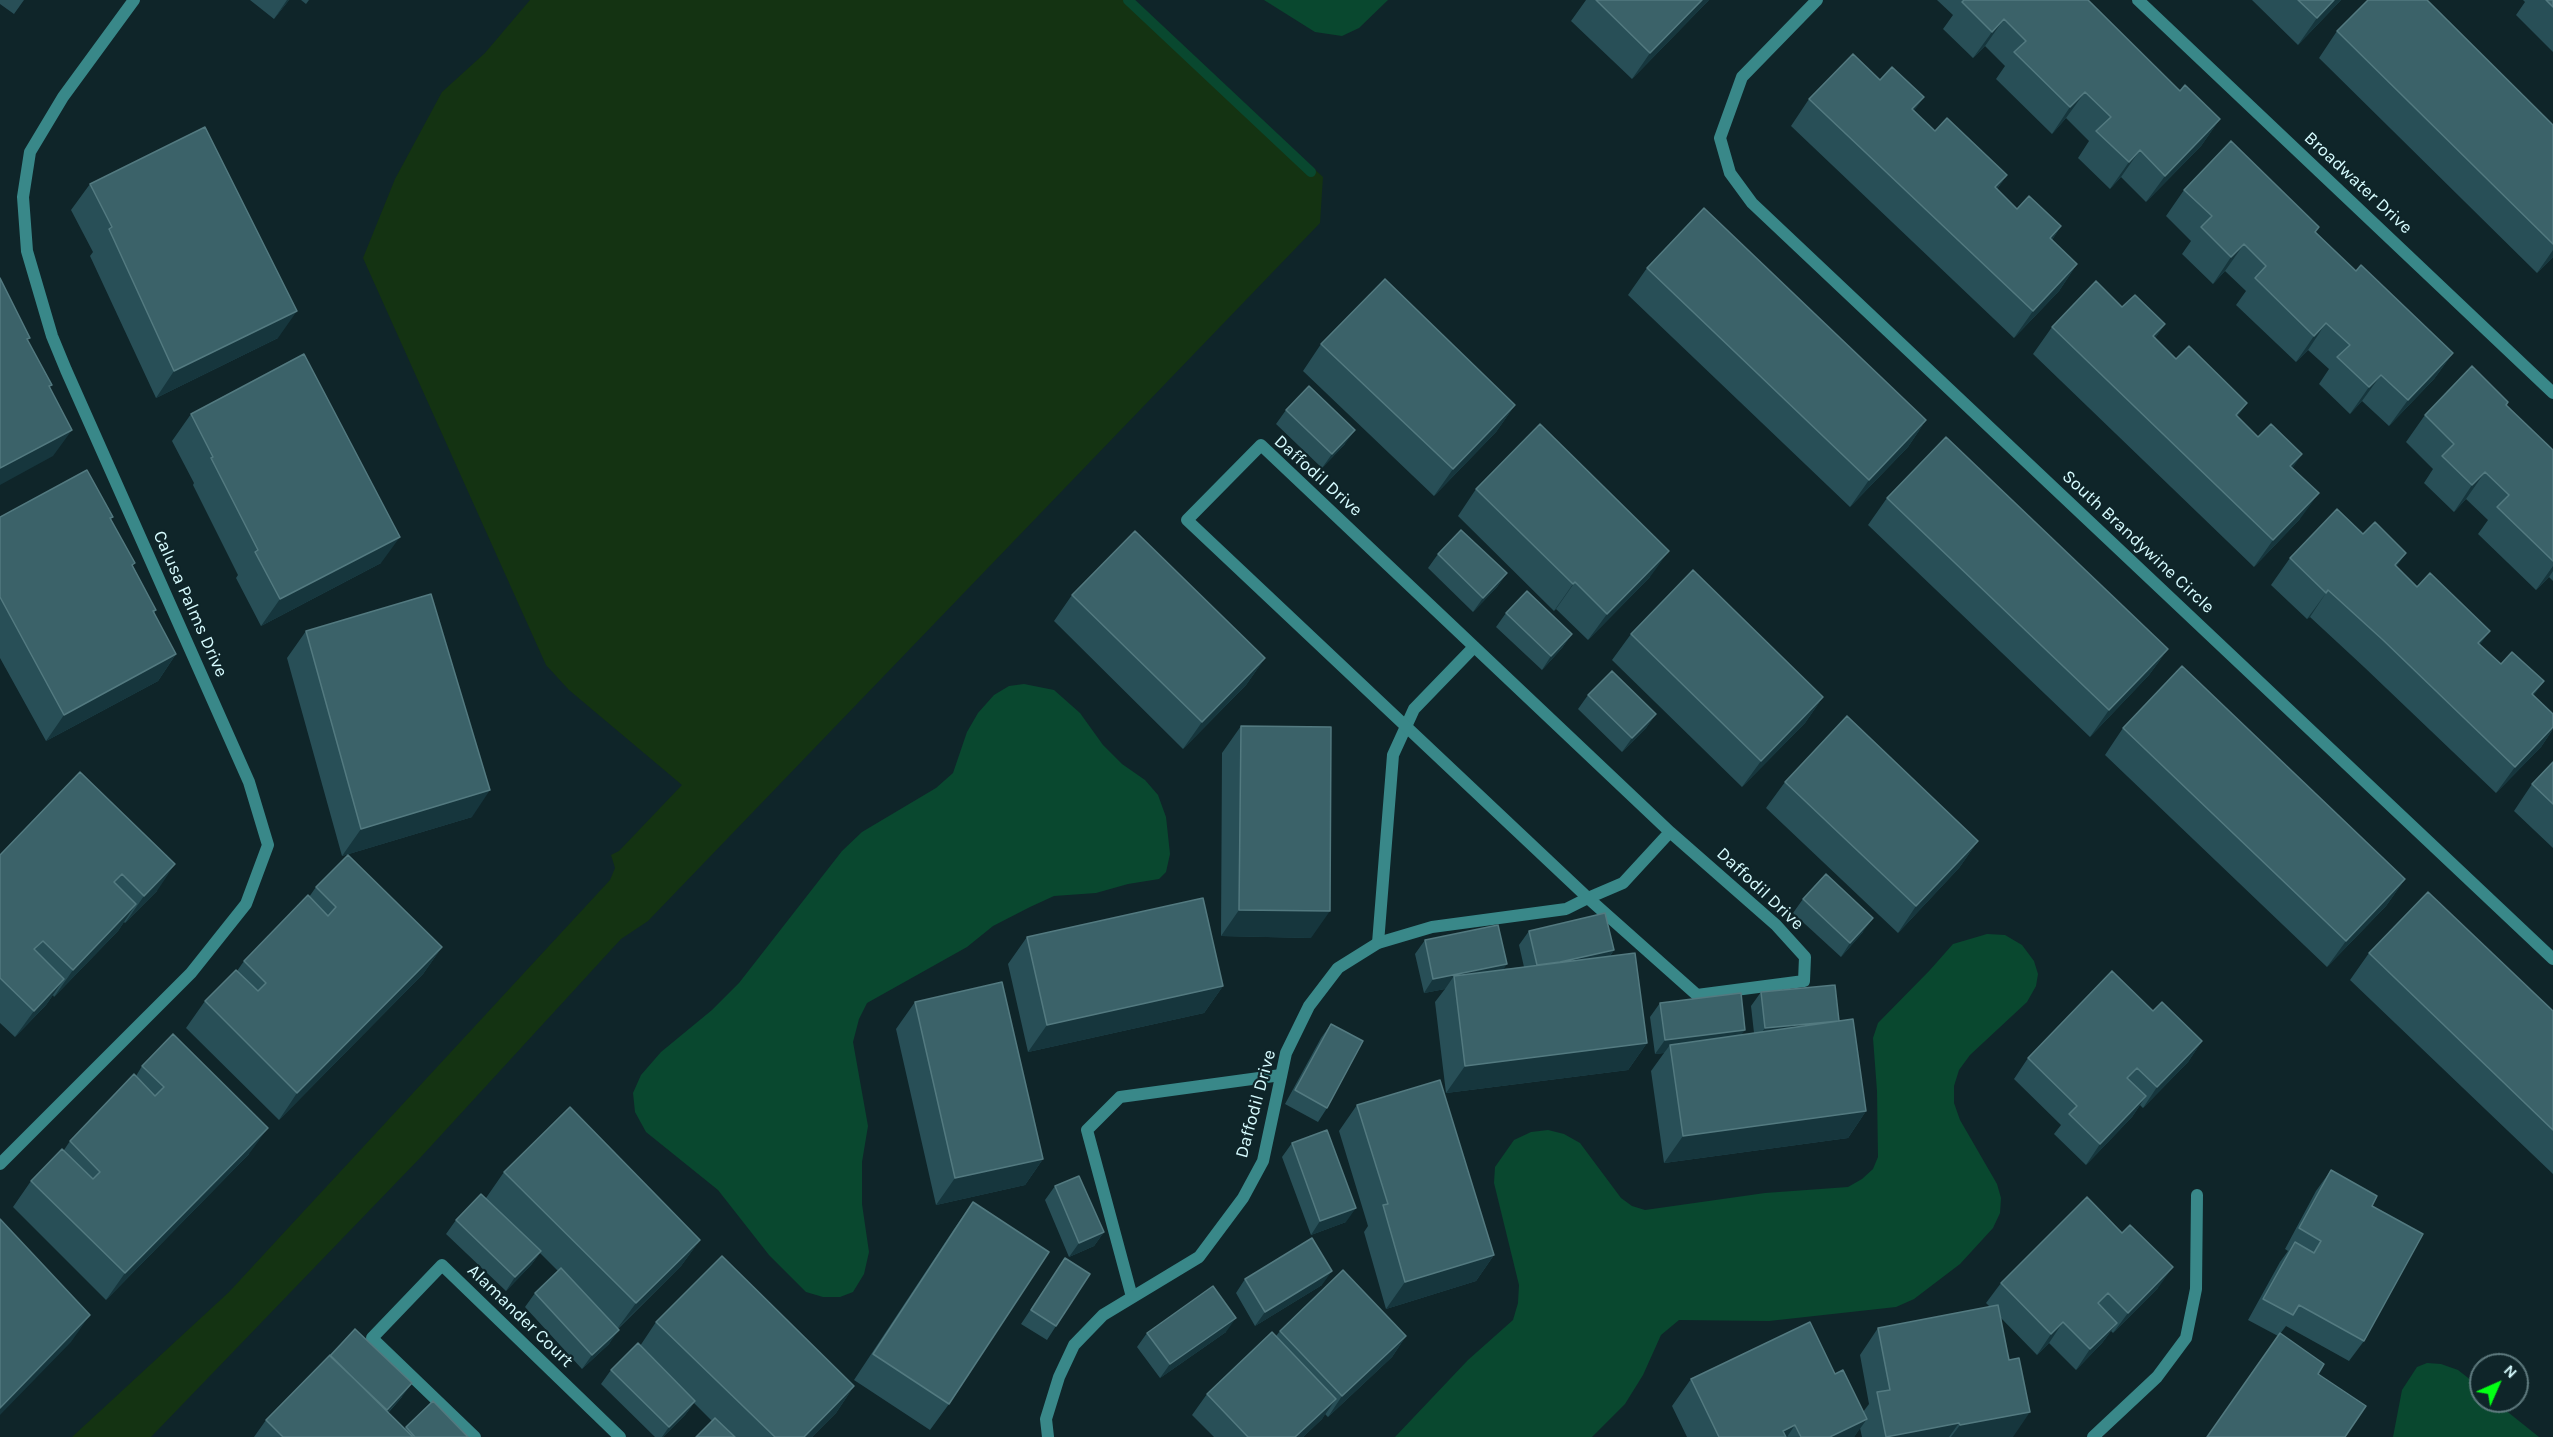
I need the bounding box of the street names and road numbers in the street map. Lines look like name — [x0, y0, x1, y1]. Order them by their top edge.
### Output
street label: Broadwater Drive — [2299, 127, 2417, 239]
street label: Daffodil Drive — [1269, 431, 1367, 521]
street label: South Brandywine Circle — [2057, 466, 2219, 618]
street label: Calusa Palms Drive — [148, 527, 232, 681]
street label: Daffodil Drive — [1712, 843, 1808, 935]
street label: Daffodil Drive — [1231, 1047, 1281, 1161]
street label: Alamander Court — [463, 1260, 577, 1372]

